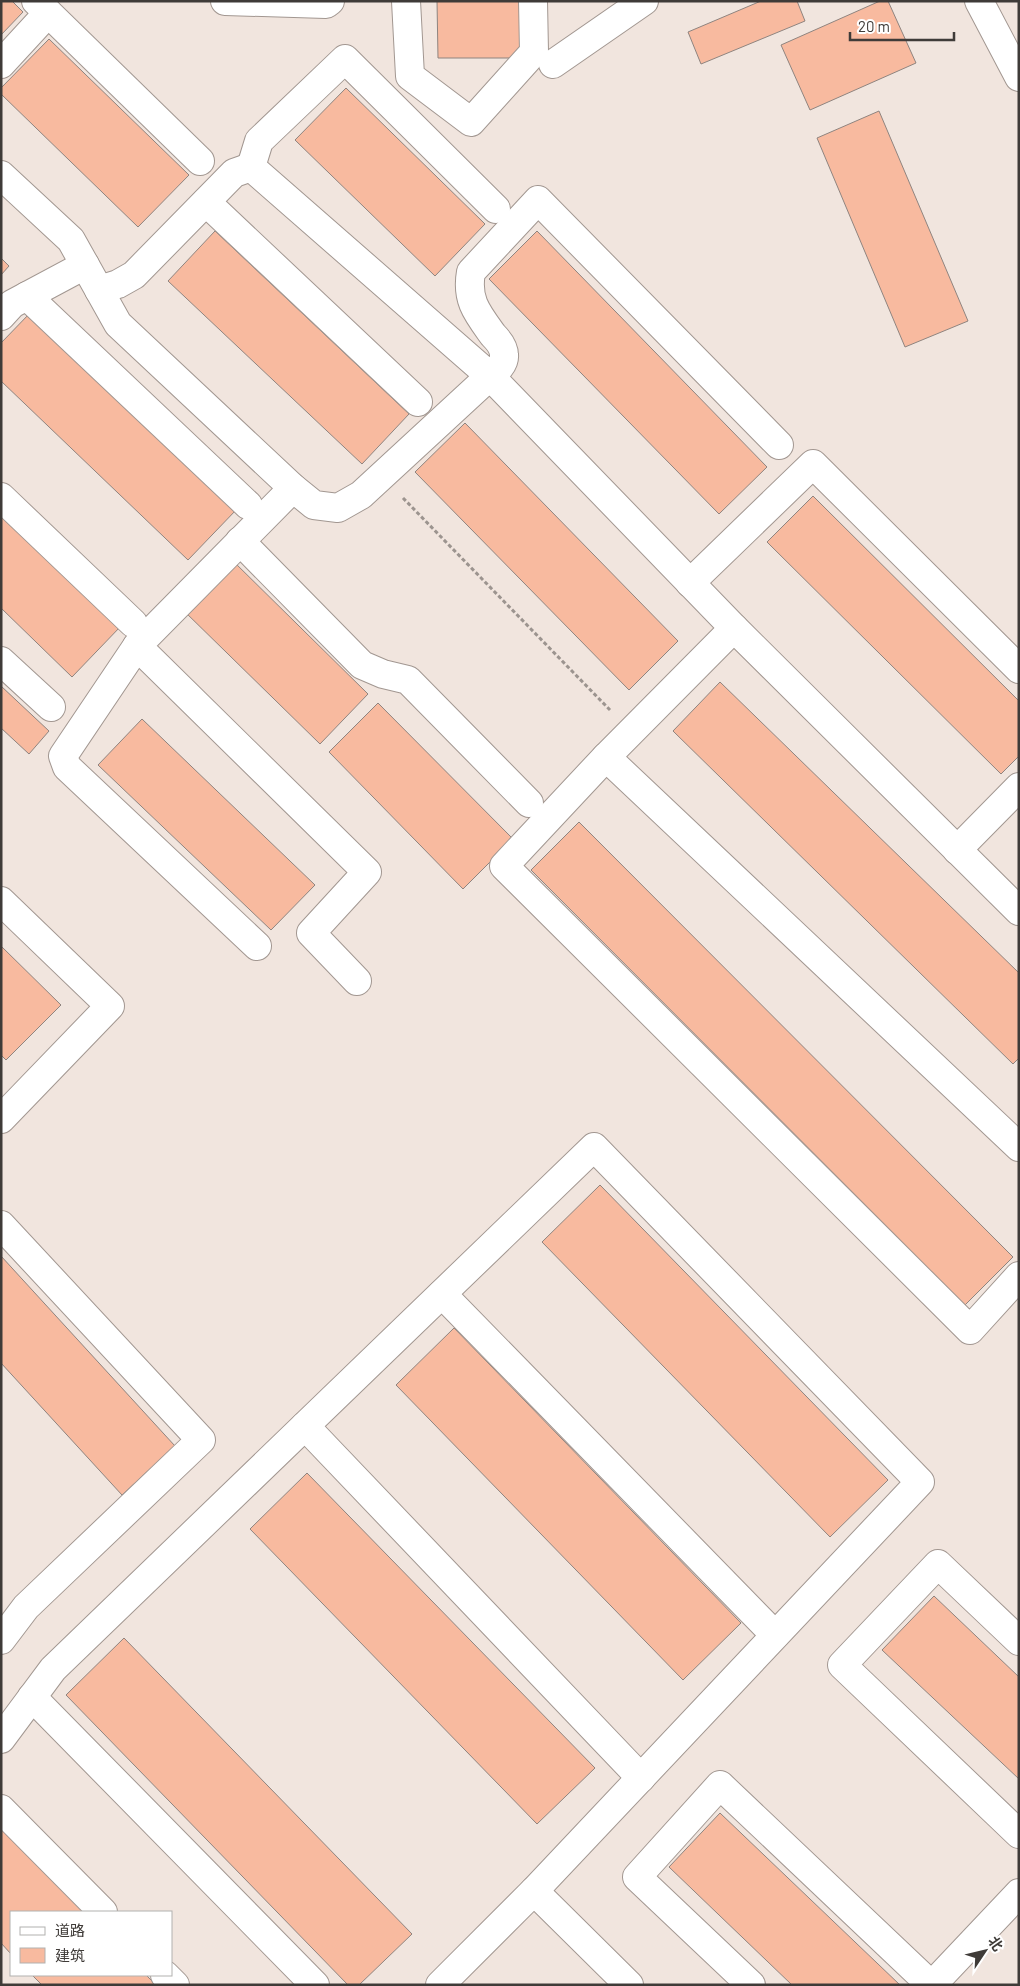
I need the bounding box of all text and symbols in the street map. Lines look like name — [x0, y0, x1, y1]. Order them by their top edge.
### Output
scale bar — [850, 10, 954, 42]
text: 20 m — [858, 17, 890, 35]
legend — [10, 1911, 172, 1976]
text: 道路 — [55, 1921, 85, 1939]
north arrow — [960, 1926, 1010, 1976]
text: 北 — [985, 1933, 1007, 1954]
text: 建筑 — [55, 1946, 85, 1964]

